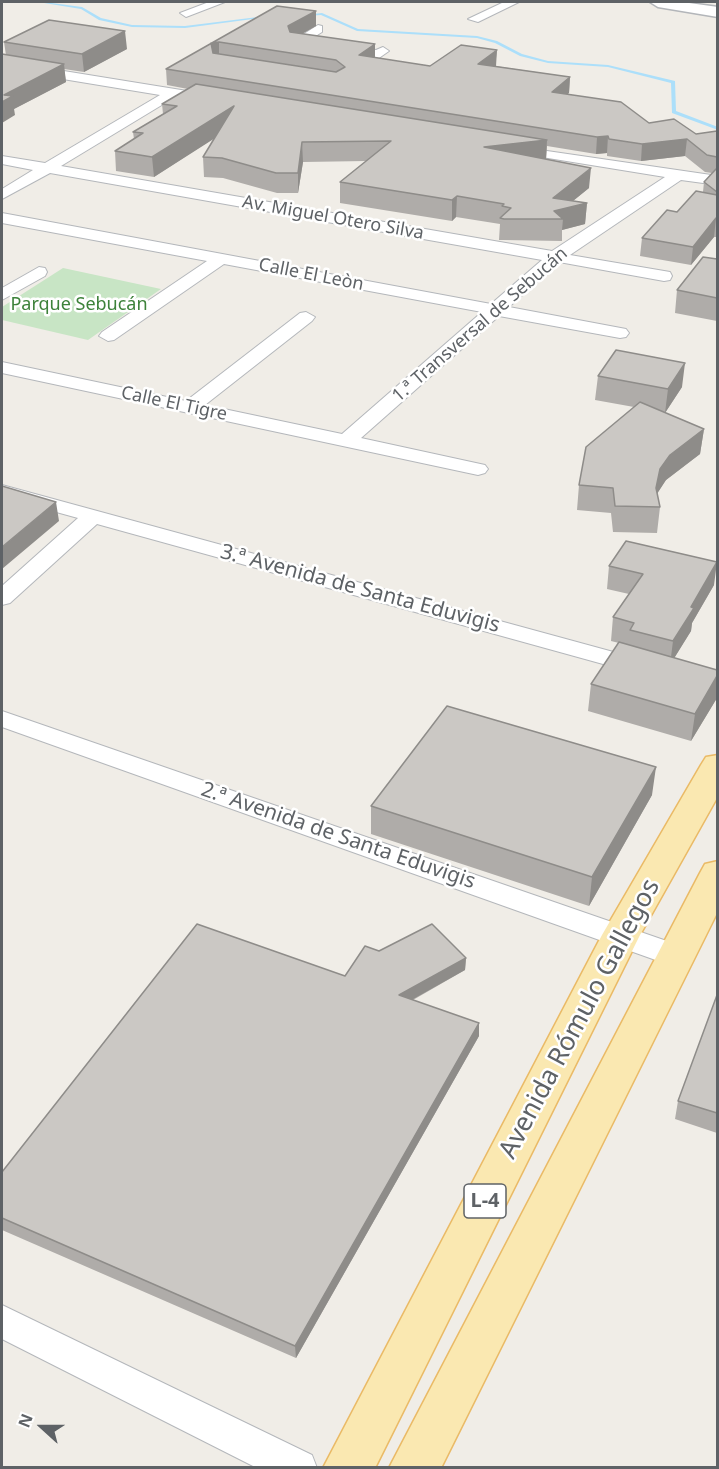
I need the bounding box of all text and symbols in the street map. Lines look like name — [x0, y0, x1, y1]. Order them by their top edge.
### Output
street label: Av. Miguel Otero Silva — [241, 191, 425, 245]
street label: 1.ª Transversal de Sebucán — [388, 243, 572, 407]
street label: Calle El Leòn — [257, 254, 365, 296]
park label: Parque Sebucán — [10, 294, 148, 316]
street label: Calle El Tigre — [119, 382, 229, 426]
street label: 3.ª Avenida de Santa Eduvigis — [217, 540, 503, 638]
street label: 2.ª Avenida de Santa Eduvigis — [198, 777, 478, 895]
street label: Avenida Rómulo Gallegos — [493, 874, 667, 1164]
road number: L-4 — [464, 1184, 506, 1218]
north arrow — [12, 1397, 72, 1457]
text: N — [13, 1411, 38, 1431]

